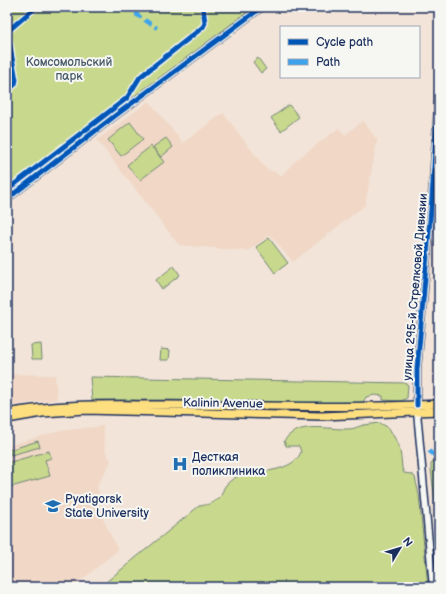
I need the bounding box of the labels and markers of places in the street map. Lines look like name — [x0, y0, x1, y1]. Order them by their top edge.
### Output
place label: Десткая поликлиника — [192, 450, 265, 479]
hospital icon: Десткая поликлиника — [171, 455, 189, 473]
place label: Pyatigorsk State University — [65, 492, 150, 521]
school or university icon: Pyatigorsk State University — [44, 497, 62, 515]

